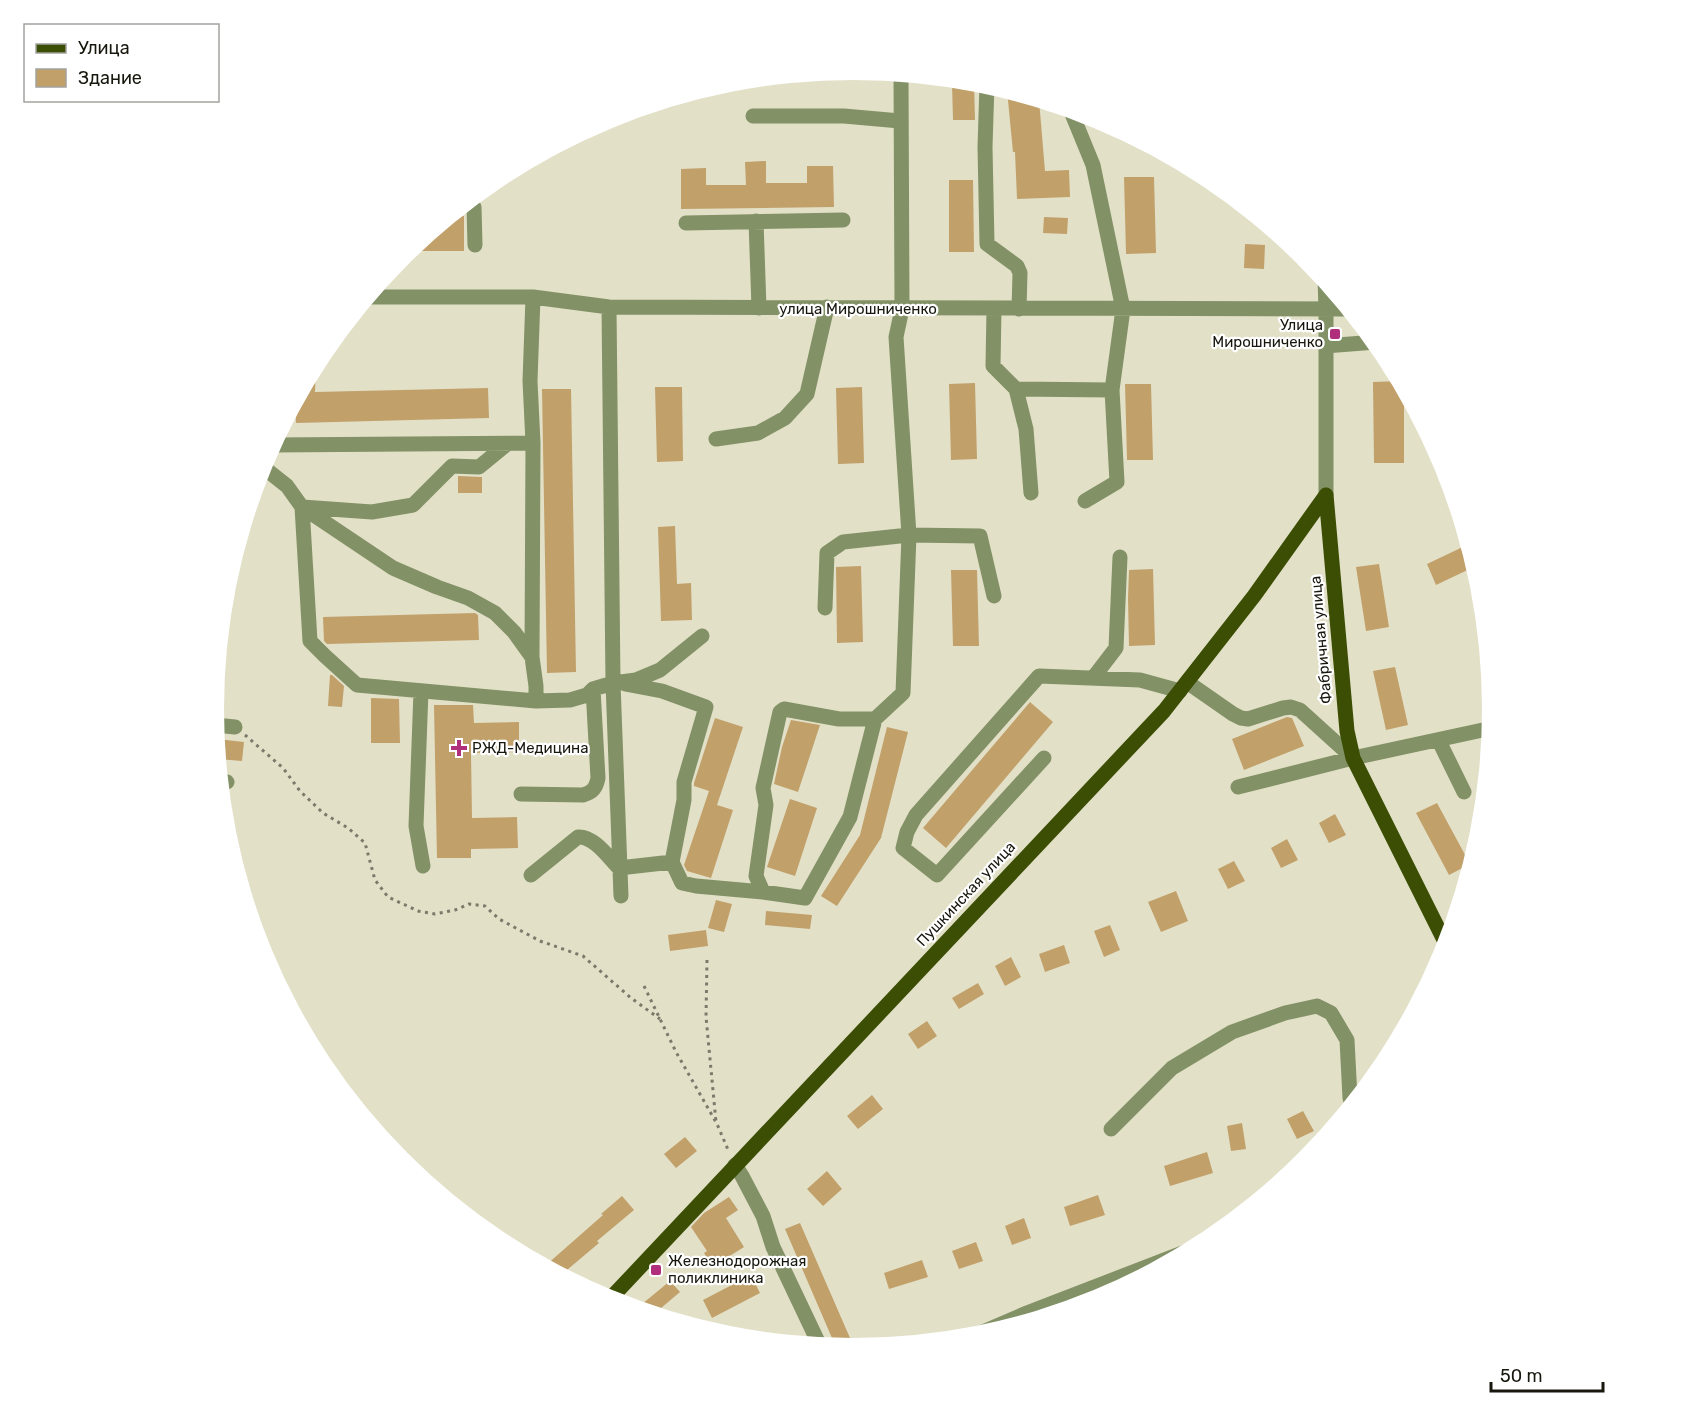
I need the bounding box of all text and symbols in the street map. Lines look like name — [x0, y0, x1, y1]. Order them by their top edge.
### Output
legend — [24, 24, 219, 102]
text: Улица — [78, 37, 130, 59]
text: Здание — [78, 67, 142, 89]
street label: улица Мирошниченко — [779, 300, 937, 318]
place label: Улица Мирошниченко — [1212, 316, 1323, 351]
marker: Улица Мирошниченко — [1328, 327, 1342, 341]
street label: Фабричная улица — [1306, 575, 1336, 705]
marker: РЖД-Медицина — [450, 739, 468, 757]
place label: РЖД-Медицина — [472, 739, 589, 757]
street label: Пушкинская улица — [913, 838, 1019, 950]
place label: Железнодорожная поликлиника — [668, 1252, 806, 1287]
marker: Железнодорожная поликлиника — [649, 1263, 663, 1277]
scale bar — [1491, 1355, 1604, 1393]
text: 50 m — [1500, 1365, 1543, 1387]

